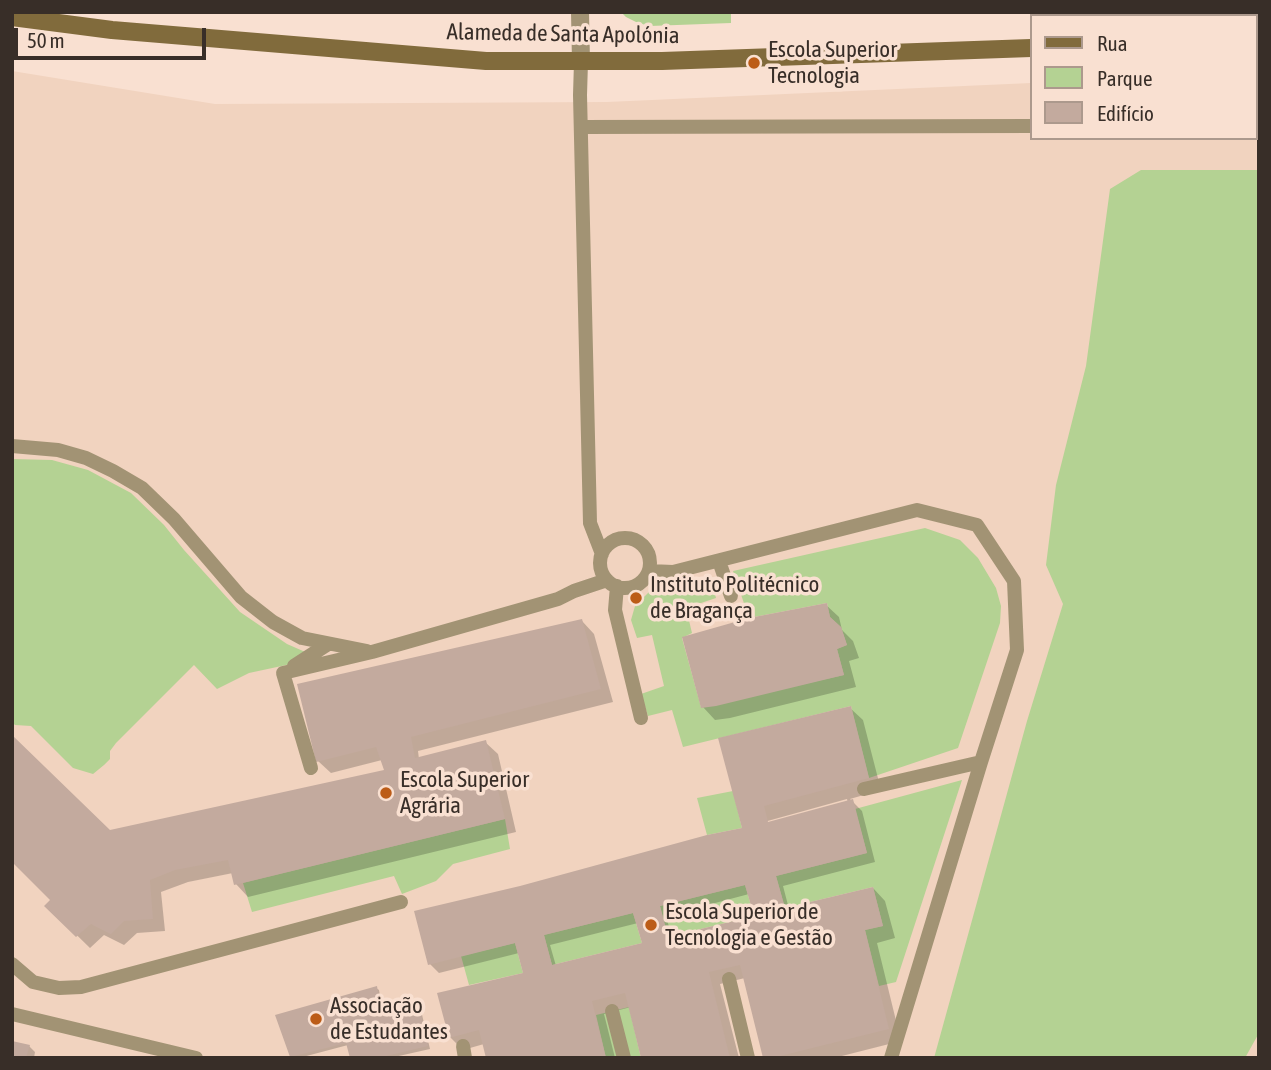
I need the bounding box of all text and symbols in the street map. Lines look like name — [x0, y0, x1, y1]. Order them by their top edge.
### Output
scale bar — [18, 14, 210, 58]
legend — [1030, 14, 1257, 140]
street label: Alameda de Santa Apolónia — [446, 18, 680, 50]
text: 50 m — [27, 28, 65, 52]
text: Rua — [1097, 31, 1127, 55]
place label: Escola Superior Tecnologia — [768, 36, 897, 90]
marker: Escola Superior Tecnologia — [746, 55, 762, 71]
text: Parque — [1097, 66, 1152, 90]
text: Edifício — [1097, 101, 1154, 125]
place label: Instituto Politécnico de Bragança — [650, 571, 819, 625]
marker: Instituto Politécnico de Bragança — [628, 590, 644, 606]
place label: Escola Superior Agrária — [400, 766, 529, 820]
marker: Escola Superior Agrária — [378, 785, 394, 801]
place label: Escola Superior de Tecnologia e Gestão — [665, 898, 833, 952]
marker: Escola Superior de Tecnologia e Gestão — [643, 917, 659, 933]
place label: Associação de Estudantes — [330, 992, 448, 1046]
marker: Associação de Estudantes — [308, 1011, 324, 1027]

